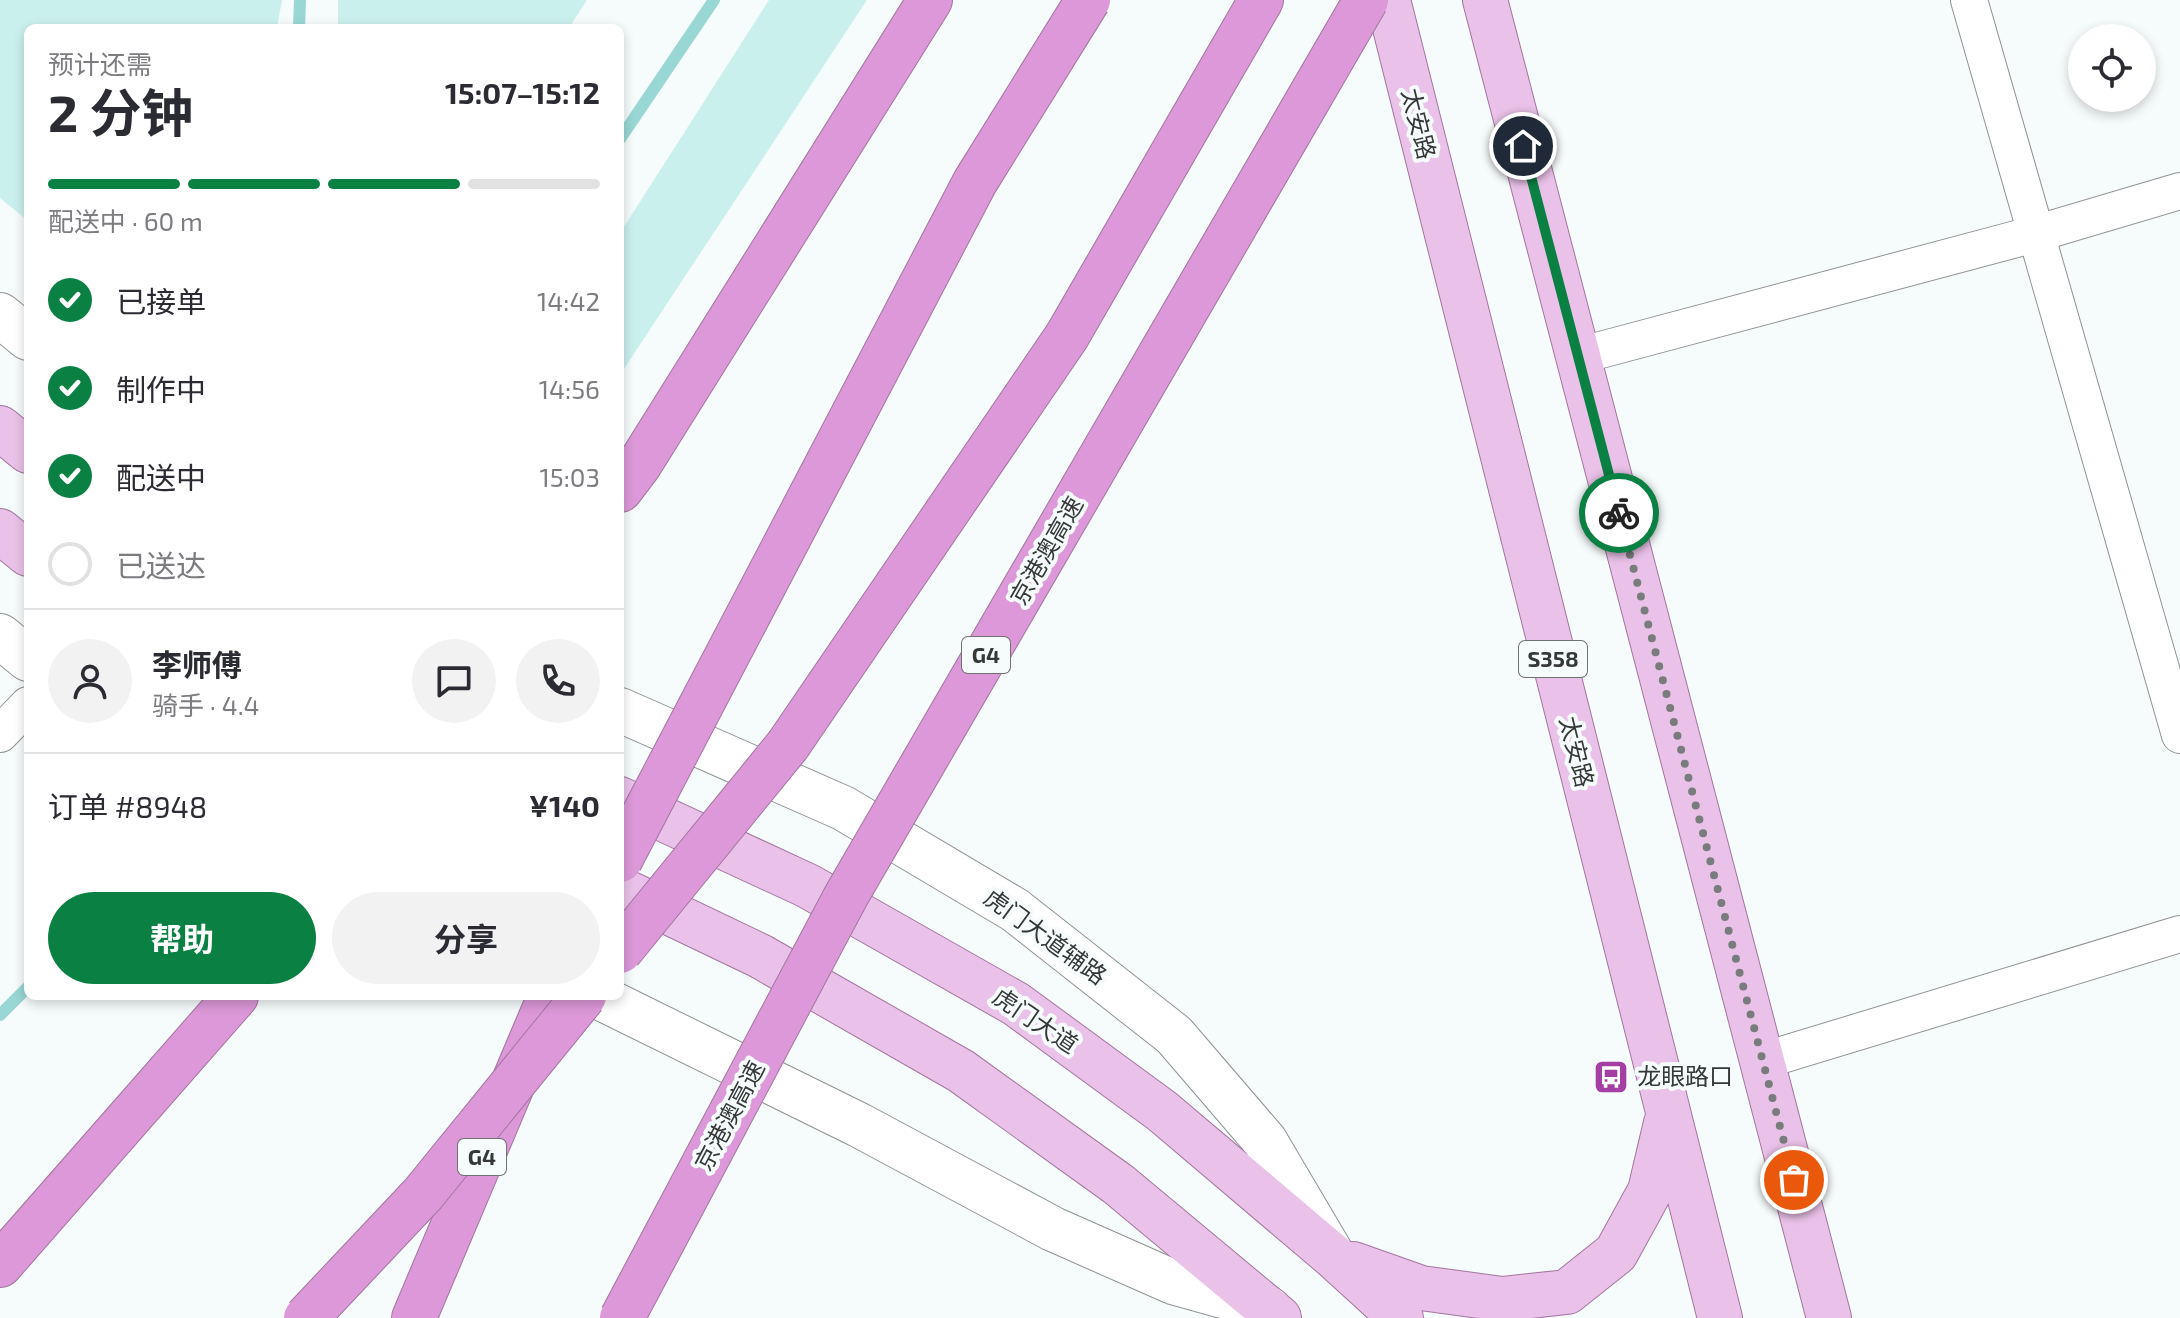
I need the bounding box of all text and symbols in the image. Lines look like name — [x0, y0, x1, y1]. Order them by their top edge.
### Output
map controls — [2068, 24, 2156, 112]
button: locate — [2068, 24, 2156, 112]
text: 预计还需 — [48, 48, 152, 79]
text: 15:07–15:12 — [445, 74, 600, 110]
text: 2 分钟 — [48, 80, 193, 142]
street label: 太安路 — [1397, 85, 1442, 162]
pin — [1489, 112, 1557, 180]
icon: home — [1501, 124, 1545, 168]
text: 配送中 · 60 m — [48, 205, 203, 236]
icon: check — [48, 278, 92, 322]
text: 已接单 — [116, 283, 206, 319]
text: 14:42 — [537, 285, 600, 316]
icon: check — [48, 366, 92, 410]
text: 制作中 — [116, 371, 206, 407]
text: 14:56 — [539, 373, 600, 404]
icon: check — [48, 454, 92, 498]
text: 配送中 — [116, 459, 206, 495]
text: 15:03 — [539, 461, 600, 492]
courier — [1579, 473, 1659, 553]
street label: 京港澳高速 — [1003, 491, 1088, 609]
icon: bike — [1597, 491, 1641, 535]
text: 已送达 — [116, 547, 206, 583]
road number: G4 — [962, 637, 1010, 673]
button: person — [48, 639, 132, 723]
button: chat — [412, 639, 496, 723]
button: phone — [516, 639, 600, 723]
road number: S358 — [1519, 641, 1587, 677]
text: 李师傅 — [152, 646, 242, 682]
text: 骑手 · 4.4 — [152, 689, 259, 720]
street label: 太安路 — [1555, 713, 1600, 790]
text: ¥140 — [529, 787, 600, 823]
text: 订单 #8948 — [48, 788, 207, 824]
street label: 虎门大道辅路 — [979, 882, 1113, 990]
button: 帮助 — [48, 892, 316, 984]
button: 分享 — [332, 892, 600, 984]
street label: 虎门大道 — [988, 981, 1084, 1059]
street label: 京港澳高速 — [688, 1056, 770, 1175]
bus stop icon: 龙眼路口 — [1592, 1058, 1630, 1096]
place label: 龙眼路口 — [1637, 1061, 1733, 1090]
road number: G4 — [458, 1139, 506, 1175]
pin — [1760, 1146, 1828, 1214]
icon: bag — [1772, 1158, 1816, 1202]

